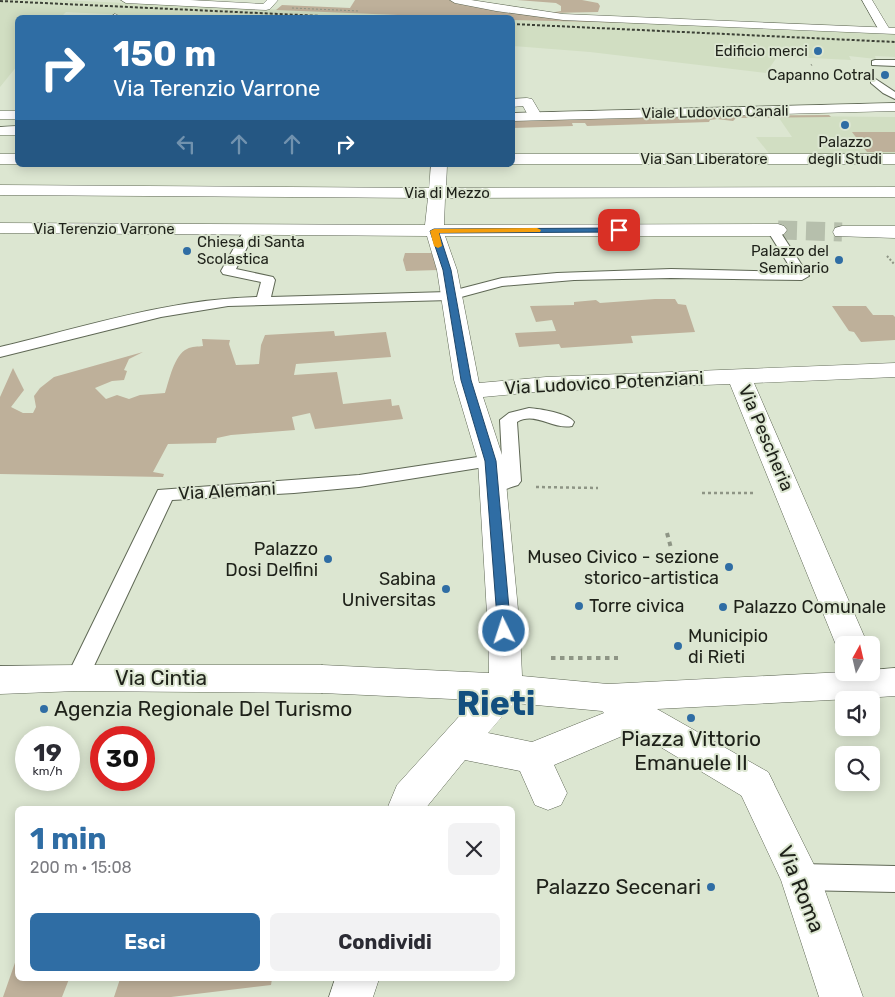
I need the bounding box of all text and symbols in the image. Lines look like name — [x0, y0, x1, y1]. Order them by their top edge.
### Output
text: 150 m — [113, 33, 216, 75]
icon: right — [30, 35, 95, 100]
place label: Edificio merci — [715, 42, 808, 60]
marker: Edificio merci — [812, 45, 824, 57]
place label: Capanno Cotral — [767, 66, 875, 84]
marker: Capanno Cotral — [879, 69, 891, 81]
text: Via Terenzio Varrone — [113, 75, 320, 102]
street label: Viale Ludovico Canali — [641, 102, 789, 122]
marker: Palazzo degli Studi — [839, 119, 851, 131]
icon: left — [172, 130, 200, 158]
icon: ahead — [225, 130, 253, 158]
icon: ahead — [278, 130, 306, 158]
icon: right — [331, 130, 359, 158]
place label: Palazzo degli Studi — [808, 133, 882, 168]
street label: Via San Liberatore — [640, 150, 768, 168]
street label: Via di Mezzo — [404, 184, 490, 202]
pin — [598, 209, 640, 251]
icon: arrive — [605, 216, 633, 244]
street label: Via Terenzio Varrone — [33, 220, 175, 238]
place label: Chiesa di Santa Scolastica — [197, 233, 305, 268]
place label: Palazzo del Seminario — [751, 242, 829, 277]
marker: Chiesa di Santa Scolastica — [181, 245, 193, 257]
marker: Palazzo del Seminario — [833, 254, 845, 266]
street label: Via Ludovico Potenziani — [504, 367, 704, 399]
street label: Via Pescheria — [734, 382, 798, 494]
street label: Via Alemani — [178, 477, 276, 505]
place label: Palazzo Dosi Delfini — [225, 538, 318, 581]
place label: Museo Civico - sezione storico-artistica — [527, 546, 719, 589]
marker: Palazzo Dosi Delfini — [322, 553, 334, 565]
marker: Museo Civico - sezione storico-artistica — [723, 561, 735, 573]
place label: Sabina Universitas — [342, 568, 436, 611]
marker: Sabina Universitas — [440, 583, 452, 595]
place label: Torre civica — [589, 595, 685, 617]
place label: Palazzo Comunale — [733, 596, 886, 618]
marker: Torre civica — [573, 600, 585, 612]
marker: Palazzo Comunale — [717, 601, 729, 613]
position arrow — [477, 604, 529, 656]
place label: Municipio di Rieti — [688, 625, 768, 668]
north arrow — [835, 636, 880, 681]
map controls — [835, 636, 880, 791]
marker: Municipio di Rieti — [672, 640, 684, 652]
street label: Via Cintia — [115, 665, 207, 690]
district label: Rieti — [457, 683, 535, 724]
button: sound — [835, 691, 880, 736]
place label: Agenzia Regionale Del Turismo — [54, 696, 352, 721]
marker: Agenzia Regionale Del Turismo — [38, 703, 50, 715]
marker: Piazza Vittorio Emanuele II — [685, 712, 697, 724]
speed limit sign: 30 — [90, 726, 155, 791]
place label: Piazza Vittorio Emanuele II — [621, 726, 761, 775]
text: 19 — [33, 738, 62, 767]
button: search — [835, 746, 880, 791]
text: km/h — [33, 764, 62, 778]
text: 1 min — [30, 821, 107, 857]
button: close — [448, 823, 500, 875]
street label: Via Roma — [773, 842, 830, 936]
text: 200 m · 15:08 — [30, 858, 132, 877]
place label: Palazzo Secenari — [535, 874, 701, 899]
marker: Palazzo Secenari — [705, 881, 717, 893]
button: Esci — [30, 913, 260, 971]
button: Condividi — [270, 913, 500, 971]

